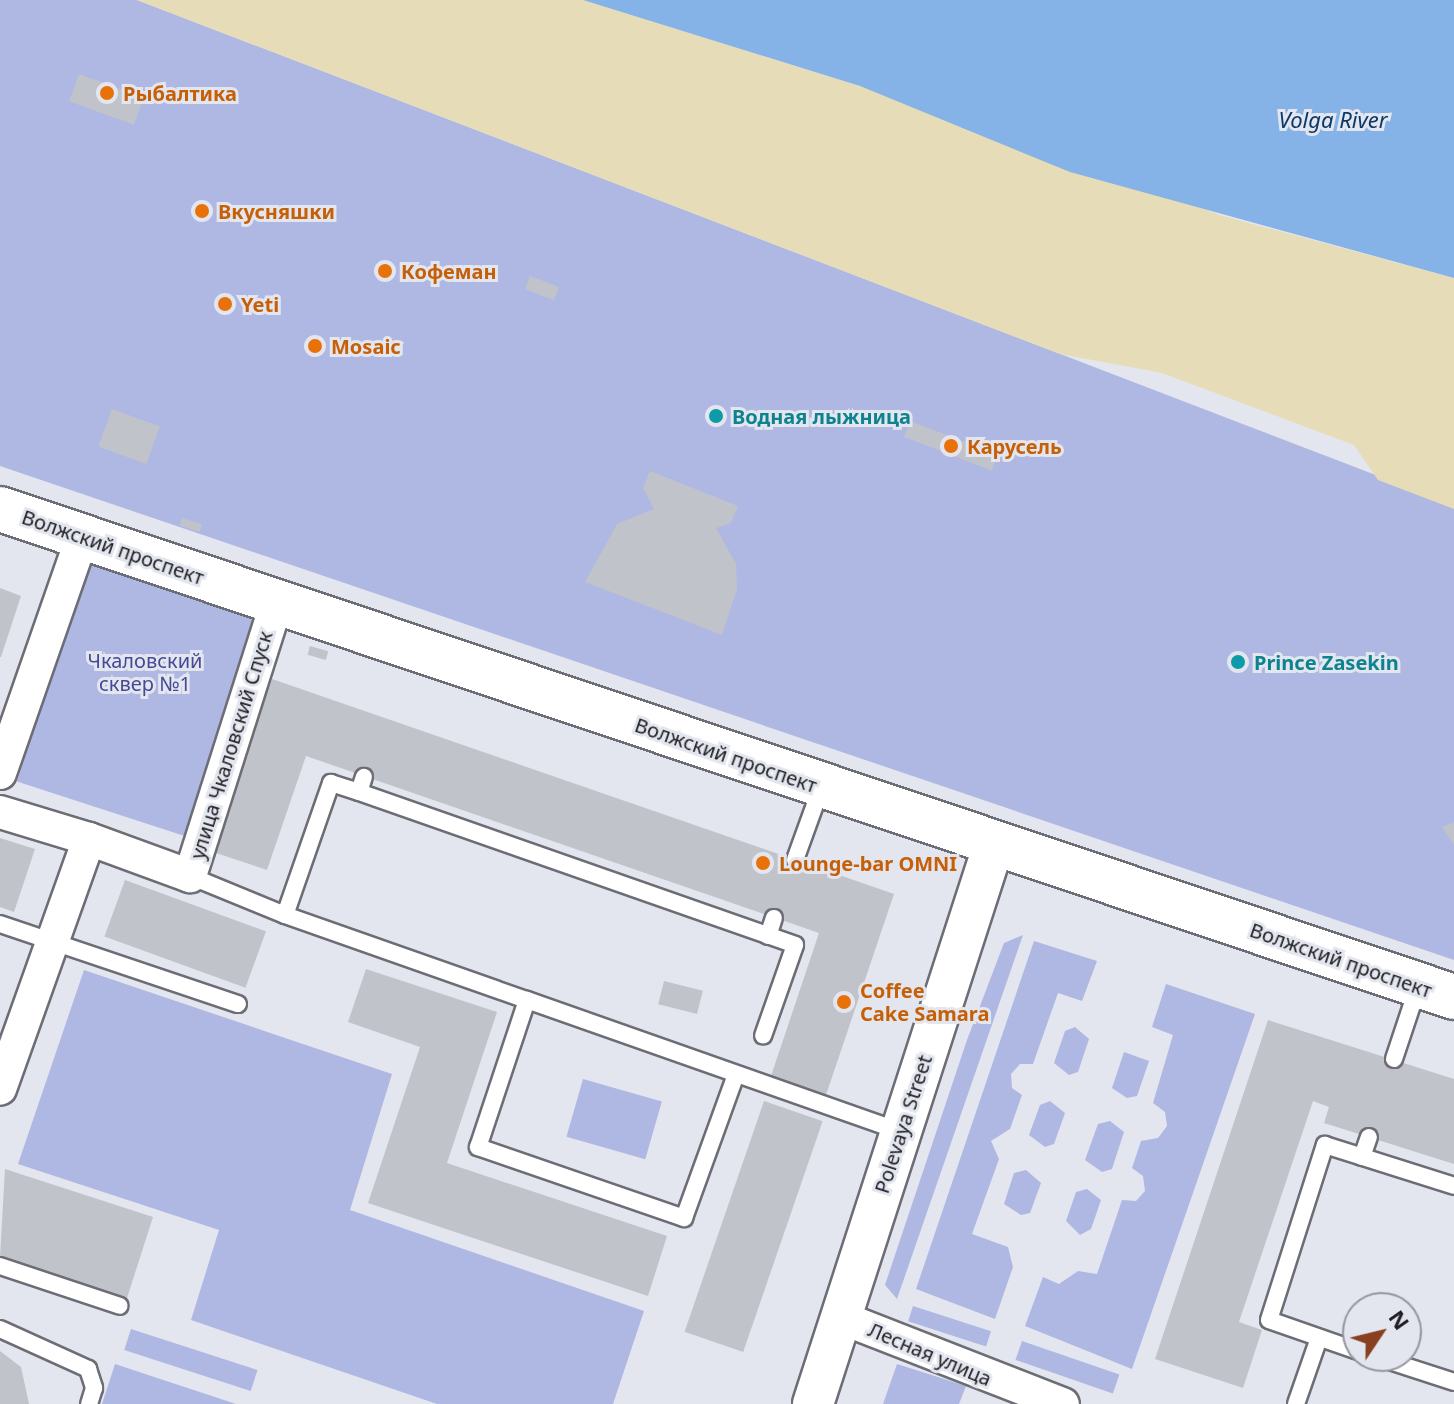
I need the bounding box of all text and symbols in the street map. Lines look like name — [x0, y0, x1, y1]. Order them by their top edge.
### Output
place label: Рыбалтика — [123, 81, 237, 105]
marker: Рыбалтика — [98, 84, 116, 102]
water label: Volga River — [1278, 107, 1388, 133]
place label: Вкусняшки — [218, 199, 335, 223]
marker: Вкусняшки — [193, 202, 211, 220]
place label: Кофеман — [401, 259, 497, 283]
marker: Кофеман — [376, 262, 394, 280]
place label: Yeti — [241, 292, 279, 316]
marker: Yeti — [216, 295, 234, 313]
place label: Mosaic — [331, 334, 401, 358]
marker: Mosaic — [306, 337, 324, 355]
place label: Водная лыжница — [732, 404, 911, 428]
marker: Водная лыжница — [707, 407, 725, 425]
place label: Карусель — [967, 434, 1062, 458]
marker: Карусель — [942, 437, 960, 455]
street label: Волжский проспект — [19, 505, 207, 589]
street label: улица Чкаловский Спуск — [185, 628, 277, 862]
park label: Чкаловский сквер №1 — [87, 649, 203, 696]
place label: Prince Zasekin — [1254, 650, 1399, 674]
marker: Prince Zasekin — [1229, 653, 1247, 671]
street label: Волжский проспект — [632, 713, 820, 797]
place label: Lounge-bar OMNI — [779, 851, 957, 875]
marker: Lounge-bar OMNI — [754, 854, 772, 872]
street label: Волжский проспект — [1247, 918, 1435, 1002]
place label: Coffee Cake Samara — [860, 978, 989, 1025]
marker: Coffee Cake Samara — [835, 993, 853, 1011]
street label: Polevaya Street — [869, 1052, 937, 1196]
north arrow — [1342, 1292, 1422, 1372]
text: N — [1383, 1303, 1417, 1335]
street label: Лесная улица — [865, 1317, 995, 1391]

